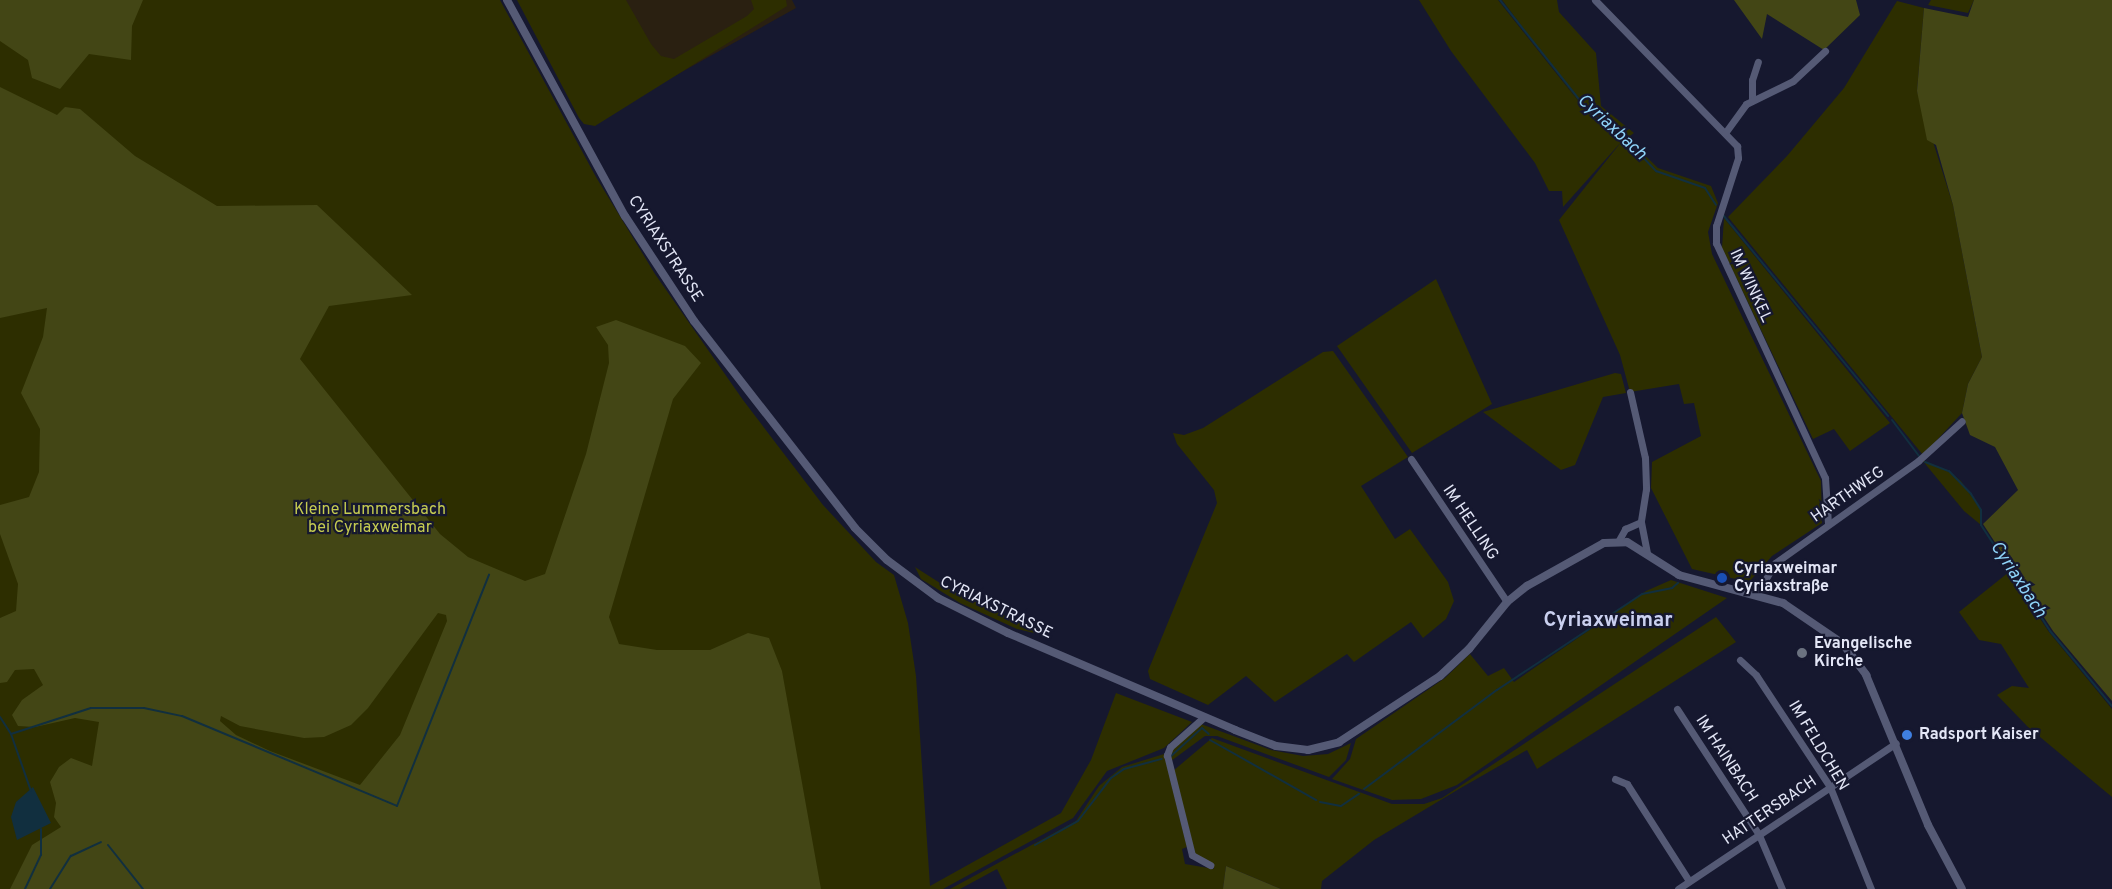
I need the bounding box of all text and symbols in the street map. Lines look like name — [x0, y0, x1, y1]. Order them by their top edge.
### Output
water label: Cyriaxbach — [1572, 90, 1650, 166]
street label: CYRIAXSTRASSE — [623, 192, 707, 306]
street label: IM WINKEL — [1725, 246, 1775, 326]
street label: HARTHWEG — [1807, 463, 1889, 527]
street label: IM HELLING — [1438, 482, 1502, 564]
park label: Kleine Lummersbach bei Cyriaxweimar — [294, 500, 446, 538]
water label: Cyriaxbach — [1984, 538, 2050, 622]
place label: Cyriaxweimar Cyriaxstraße — [1734, 559, 1837, 597]
marker: Cyriaxweimar Cyriaxstraße — [1715, 571, 1729, 585]
street label: CYRIAXSTRASSE — [936, 572, 1056, 644]
district label: Cyriaxweimar — [1543, 609, 1673, 633]
place label: Evangelische Kirche — [1814, 634, 1912, 672]
marker: Evangelische Kirche — [1795, 646, 1809, 660]
street label: IM FELDCHEN — [1784, 698, 1852, 794]
street label: IM HAINBACH — [1691, 712, 1761, 806]
place label: Radsport Kaiser — [1919, 725, 2039, 745]
marker: Radsport Kaiser — [1900, 728, 1914, 742]
street label: HATTERSBACH — [1719, 772, 1821, 850]

